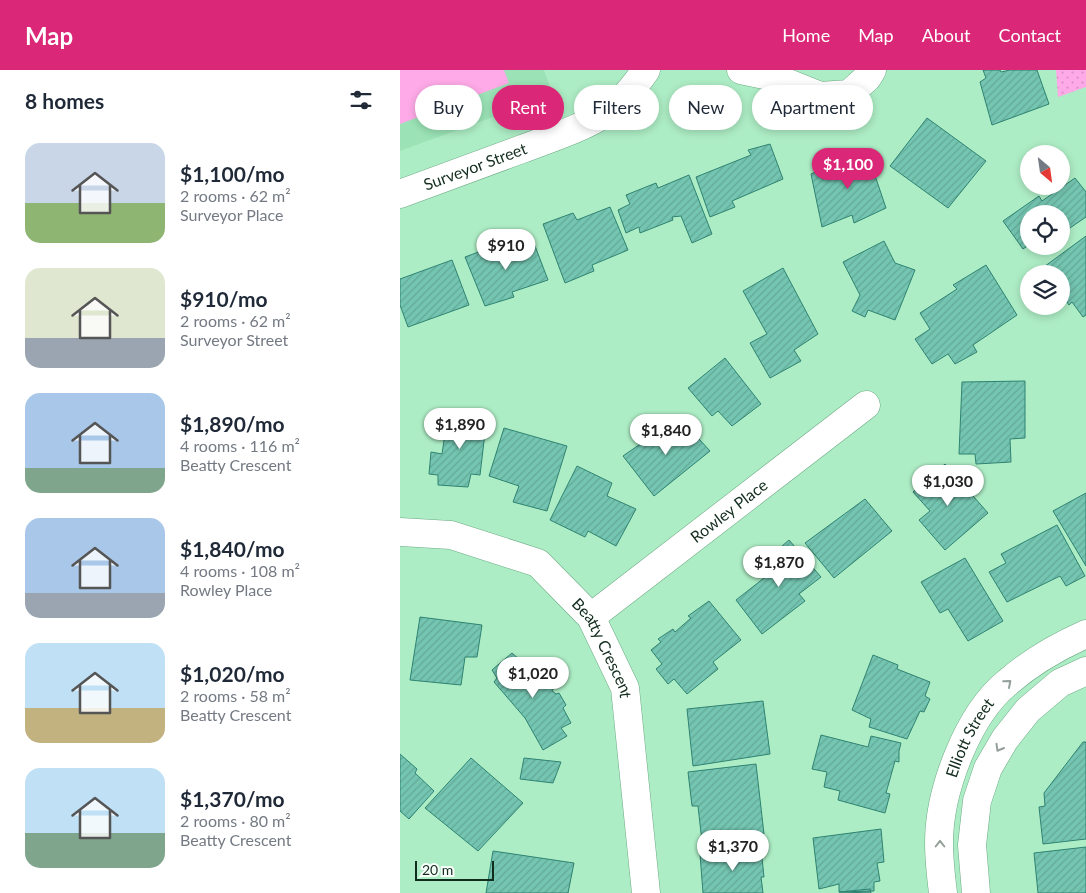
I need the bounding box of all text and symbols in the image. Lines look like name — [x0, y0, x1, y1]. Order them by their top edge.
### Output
text: Map — [25, 21, 73, 50]
text: Home — [782, 24, 830, 46]
text: Map — [858, 24, 894, 46]
text: About — [922, 24, 971, 46]
text: Contact — [999, 24, 1061, 46]
chip: Buy — [415, 85, 482, 130]
chip: Rent — [492, 85, 564, 130]
chip: Filters — [574, 85, 659, 130]
chip: New — [669, 85, 742, 130]
chip: Apartment — [752, 85, 873, 130]
icon: filters — [347, 86, 375, 114]
text: 8 homes — [25, 88, 104, 113]
street label: Surveyor Street — [421, 138, 529, 194]
north arrow — [1020, 145, 1070, 195]
map controls — [1020, 145, 1070, 315]
pin: $1,100 — [807, 148, 889, 190]
text: $1,100 — [823, 154, 873, 173]
text: $1,100/mo — [180, 161, 285, 186]
icon: home — [65, 163, 125, 223]
text: 2 rooms · 62 m² — [180, 186, 291, 205]
text: Surveyor Place — [180, 205, 283, 224]
button: locate — [1020, 205, 1070, 255]
pin: $910 — [476, 228, 536, 271]
text: $910 — [487, 235, 525, 254]
button: layers — [1020, 265, 1070, 315]
text: $910/mo — [180, 286, 268, 311]
icon: home — [65, 288, 125, 348]
text: 2 rooms · 62 m² — [180, 311, 291, 330]
text: Surveyor Street — [180, 330, 288, 349]
pin: $1,890 — [419, 408, 501, 450]
text: $1,890/mo — [180, 411, 285, 436]
icon: home — [65, 413, 125, 473]
text: $1,890 — [435, 414, 485, 433]
pin: $1,840 — [625, 414, 707, 456]
text: $1,840 — [641, 420, 691, 439]
text: 4 rooms · 116 m² — [180, 436, 300, 455]
text: Beatty Crescent — [180, 455, 291, 474]
pin: $1,030 — [907, 464, 989, 507]
text: $1,030 — [923, 471, 973, 490]
street label: Rowley Place — [686, 475, 771, 546]
text: $1,840/mo — [180, 536, 285, 561]
icon: home — [65, 538, 125, 598]
pin: $1,870 — [738, 546, 820, 588]
text: $1,870 — [754, 552, 804, 571]
text: 4 rooms · 108 m² — [180, 561, 300, 580]
text: Rowley Place — [180, 580, 272, 599]
street label: Beatty Crescent — [569, 594, 636, 699]
pin: $1,020 — [492, 656, 574, 699]
text: $1,020/mo — [180, 661, 285, 686]
icon: home — [65, 663, 125, 723]
text: $1,020 — [508, 663, 558, 682]
one-way arrow — [1002, 680, 1011, 689]
text: 2 rooms · 58 m² — [180, 686, 291, 705]
street label: Elliott Street — [941, 694, 997, 780]
text: Beatty Crescent — [180, 705, 291, 724]
one-way arrow — [996, 743, 1006, 752]
text: $1,370/mo — [180, 786, 285, 811]
icon: home — [65, 788, 125, 848]
text: 2 rooms · 80 m² — [180, 811, 291, 830]
text: Beatty Crescent — [180, 830, 291, 849]
pin: $1,370 — [692, 830, 774, 872]
text: $1,370 — [708, 836, 758, 855]
one-way arrow — [935, 840, 945, 848]
scale bar — [415, 858, 494, 881]
text: 20 m — [422, 861, 453, 878]

